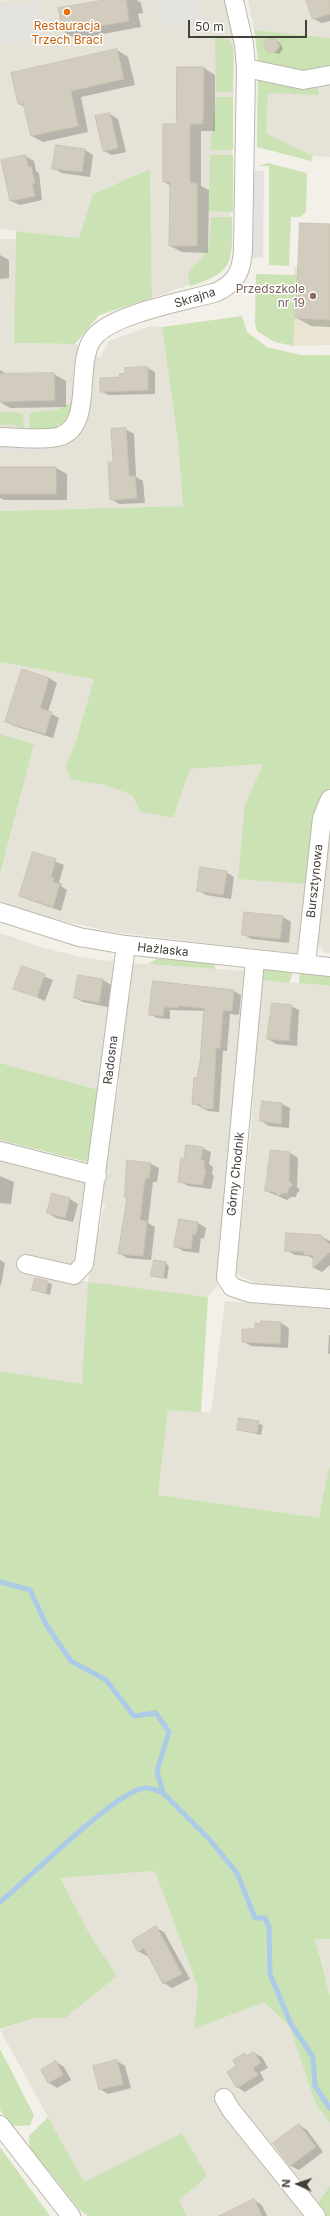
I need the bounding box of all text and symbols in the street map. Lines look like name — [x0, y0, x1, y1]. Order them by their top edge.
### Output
marker: Restauracja Trzech Braci — [62, 7, 72, 17]
scale bar — [190, 12, 309, 38]
place label: Restauracja Trzech Braci — [31, 19, 103, 47]
text: 50 m — [195, 19, 224, 34]
place label: Przedszkole nr 19 — [236, 282, 305, 310]
street label: Skrajna — [173, 285, 217, 311]
marker: Przedszkole nr 19 — [308, 291, 318, 301]
street label: Bursztynowa — [304, 843, 326, 919]
street label: Hażlaska — [137, 940, 189, 960]
street label: Radosna — [101, 1035, 121, 1085]
street label: Górny Chodnik — [224, 1131, 248, 1217]
north arrow — [278, 2164, 318, 2204]
text: N — [279, 2179, 293, 2188]

